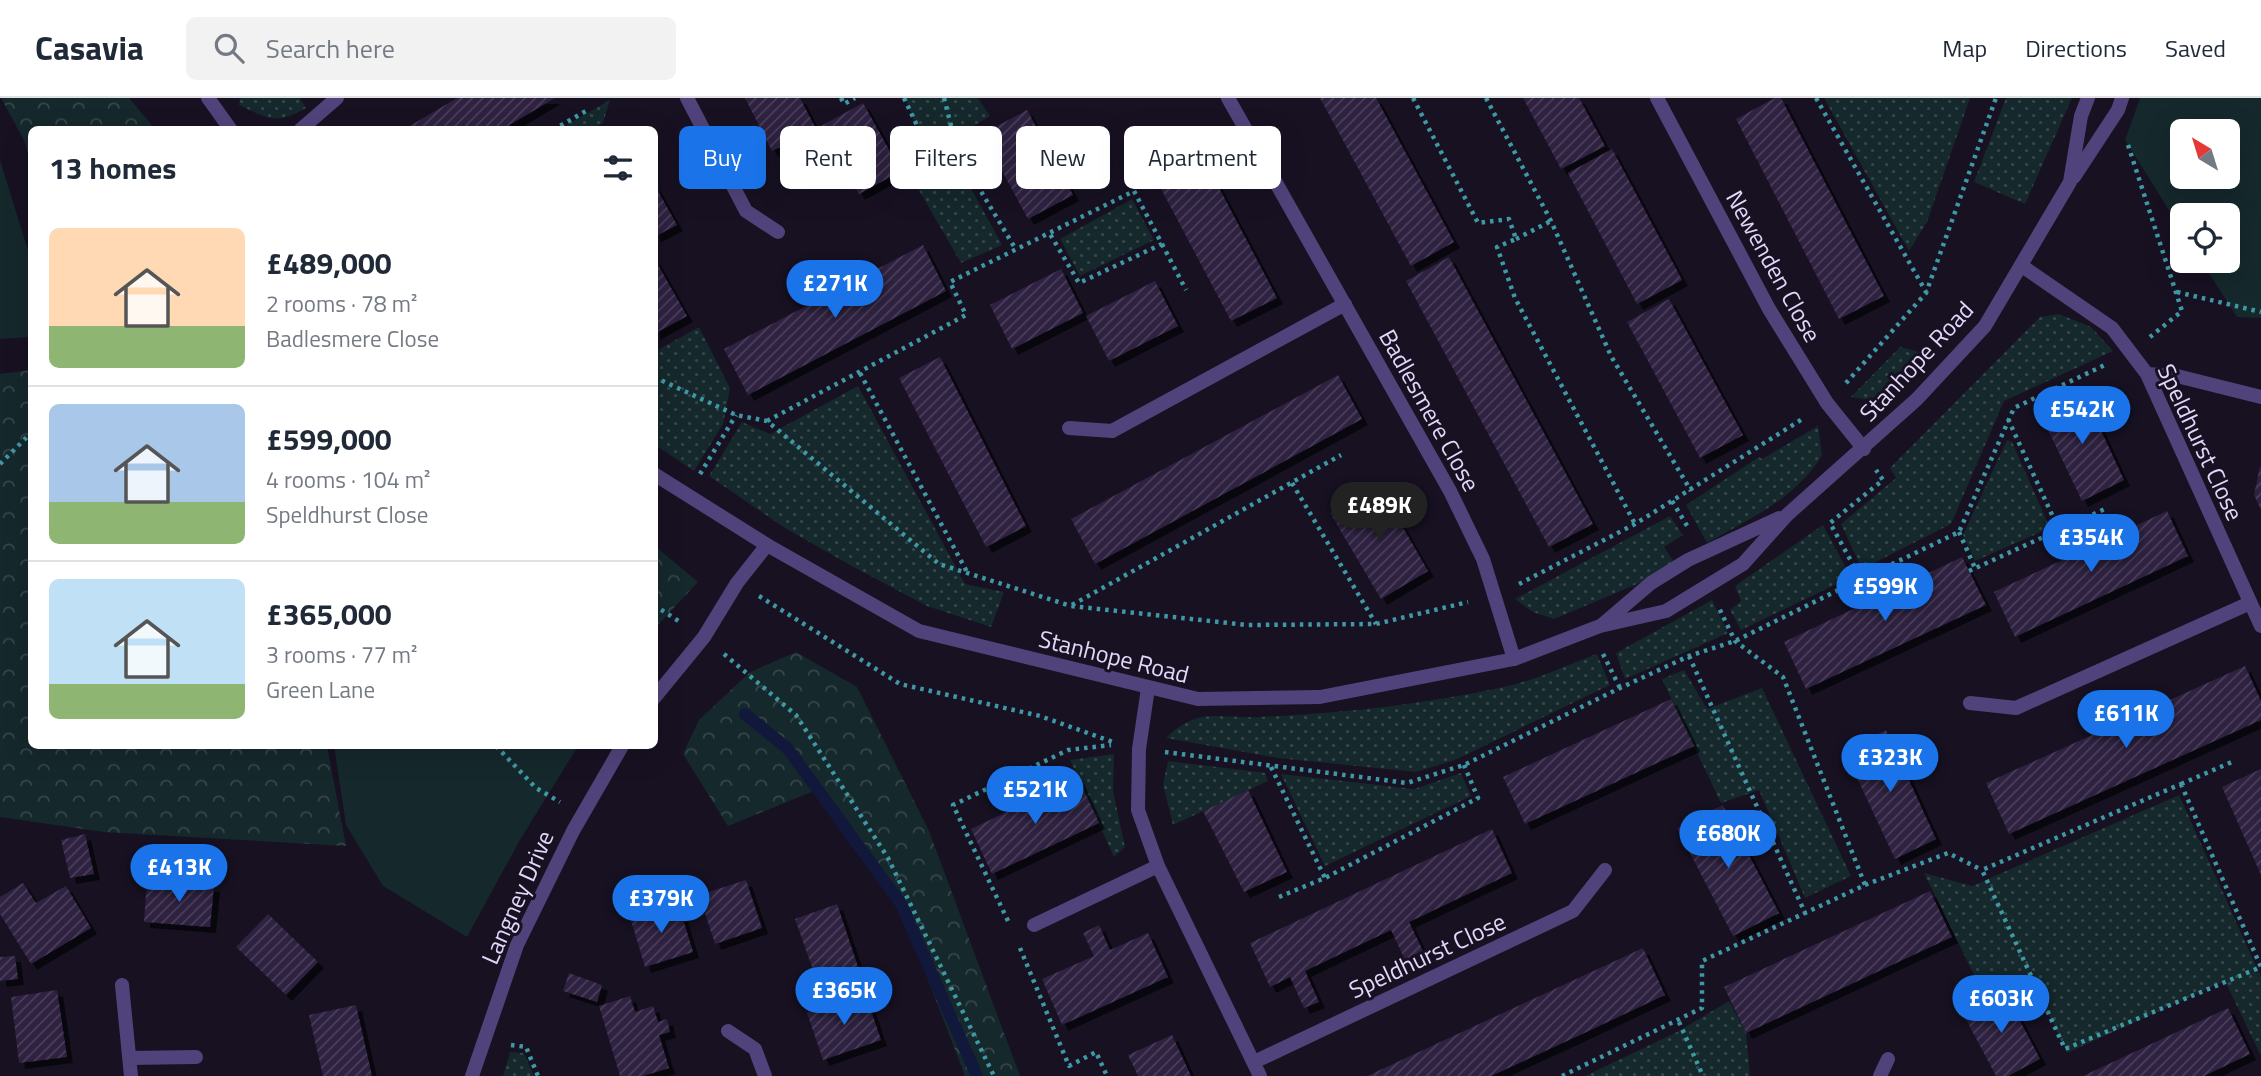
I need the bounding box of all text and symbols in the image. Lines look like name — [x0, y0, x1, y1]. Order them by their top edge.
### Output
search box — [186, 17, 676, 80]
text: Casavia — [35, 23, 144, 73]
icon: search — [210, 29, 248, 67]
text: Search here — [266, 29, 395, 68]
text: Map — [1942, 30, 1987, 66]
text: Directions — [2025, 30, 2127, 66]
text: Saved — [2165, 30, 2226, 66]
north arrow — [2170, 119, 2240, 189]
map controls — [2170, 119, 2240, 273]
chip: Buy — [679, 126, 766, 189]
chip: Rent — [780, 126, 876, 189]
chip: Filters — [890, 126, 1002, 189]
chip: New — [1016, 126, 1110, 189]
chip: Apartment — [1124, 126, 1281, 189]
text: 13 homes — [49, 145, 176, 191]
icon: filters — [599, 149, 637, 187]
street label: Newenden Close — [1717, 183, 1831, 349]
button: locate — [2170, 203, 2240, 273]
text: £489,000 — [266, 240, 392, 286]
icon: home — [105, 256, 189, 340]
pin: £271K — [786, 260, 884, 320]
text: £271K — [802, 265, 868, 300]
text: 2 rooms · 78 m² — [266, 286, 417, 321]
street label: Stanhope Road — [1850, 293, 1982, 429]
text: Badlesmere Close — [266, 321, 439, 356]
street label: Badlesmere Close — [1370, 322, 1490, 498]
street label: Speldhurst Close — [2149, 358, 2253, 526]
pin: £542K — [2033, 386, 2131, 446]
text: £542K — [2049, 391, 2115, 426]
text: £599,000 — [266, 416, 392, 462]
icon: home — [105, 432, 189, 516]
text: 4 rooms · 104 m² — [266, 462, 430, 497]
pin: £489K — [1330, 482, 1428, 542]
text: £489K — [1346, 487, 1412, 522]
text: Speldhurst Close — [266, 497, 428, 532]
pin: £354K — [2042, 514, 2140, 574]
text: £354K — [2058, 519, 2124, 554]
pin: £599K — [1836, 564, 1934, 623]
text: £599K — [1852, 568, 1918, 603]
text: £365,000 — [266, 591, 392, 637]
icon: home — [105, 607, 189, 691]
street label: Stanhope Road — [1035, 620, 1193, 692]
text: 3 rooms · 77 m² — [266, 637, 417, 672]
text: Green Lane — [266, 672, 375, 707]
pin: £611K — [2077, 690, 2175, 750]
text: £611K — [2093, 695, 2159, 730]
pin: £323K — [1841, 734, 1939, 794]
text: £323K — [1857, 739, 1923, 774]
pin: £521K — [986, 766, 1084, 826]
text: £521K — [1002, 771, 1068, 806]
pin: £680K — [1679, 810, 1777, 870]
text: £680K — [1695, 815, 1761, 850]
street label: Langney Drive — [471, 824, 563, 970]
pin: £413K — [130, 844, 228, 904]
text: £413K — [146, 849, 212, 884]
pin: £379K — [612, 876, 710, 935]
text: £379K — [628, 880, 694, 915]
street label: Speldhurst Close — [1343, 903, 1511, 1007]
pin: £365K — [795, 968, 893, 1027]
text: £365K — [811, 972, 877, 1007]
pin: £603K — [1952, 976, 2050, 1035]
text: £603K — [1968, 980, 2034, 1015]

